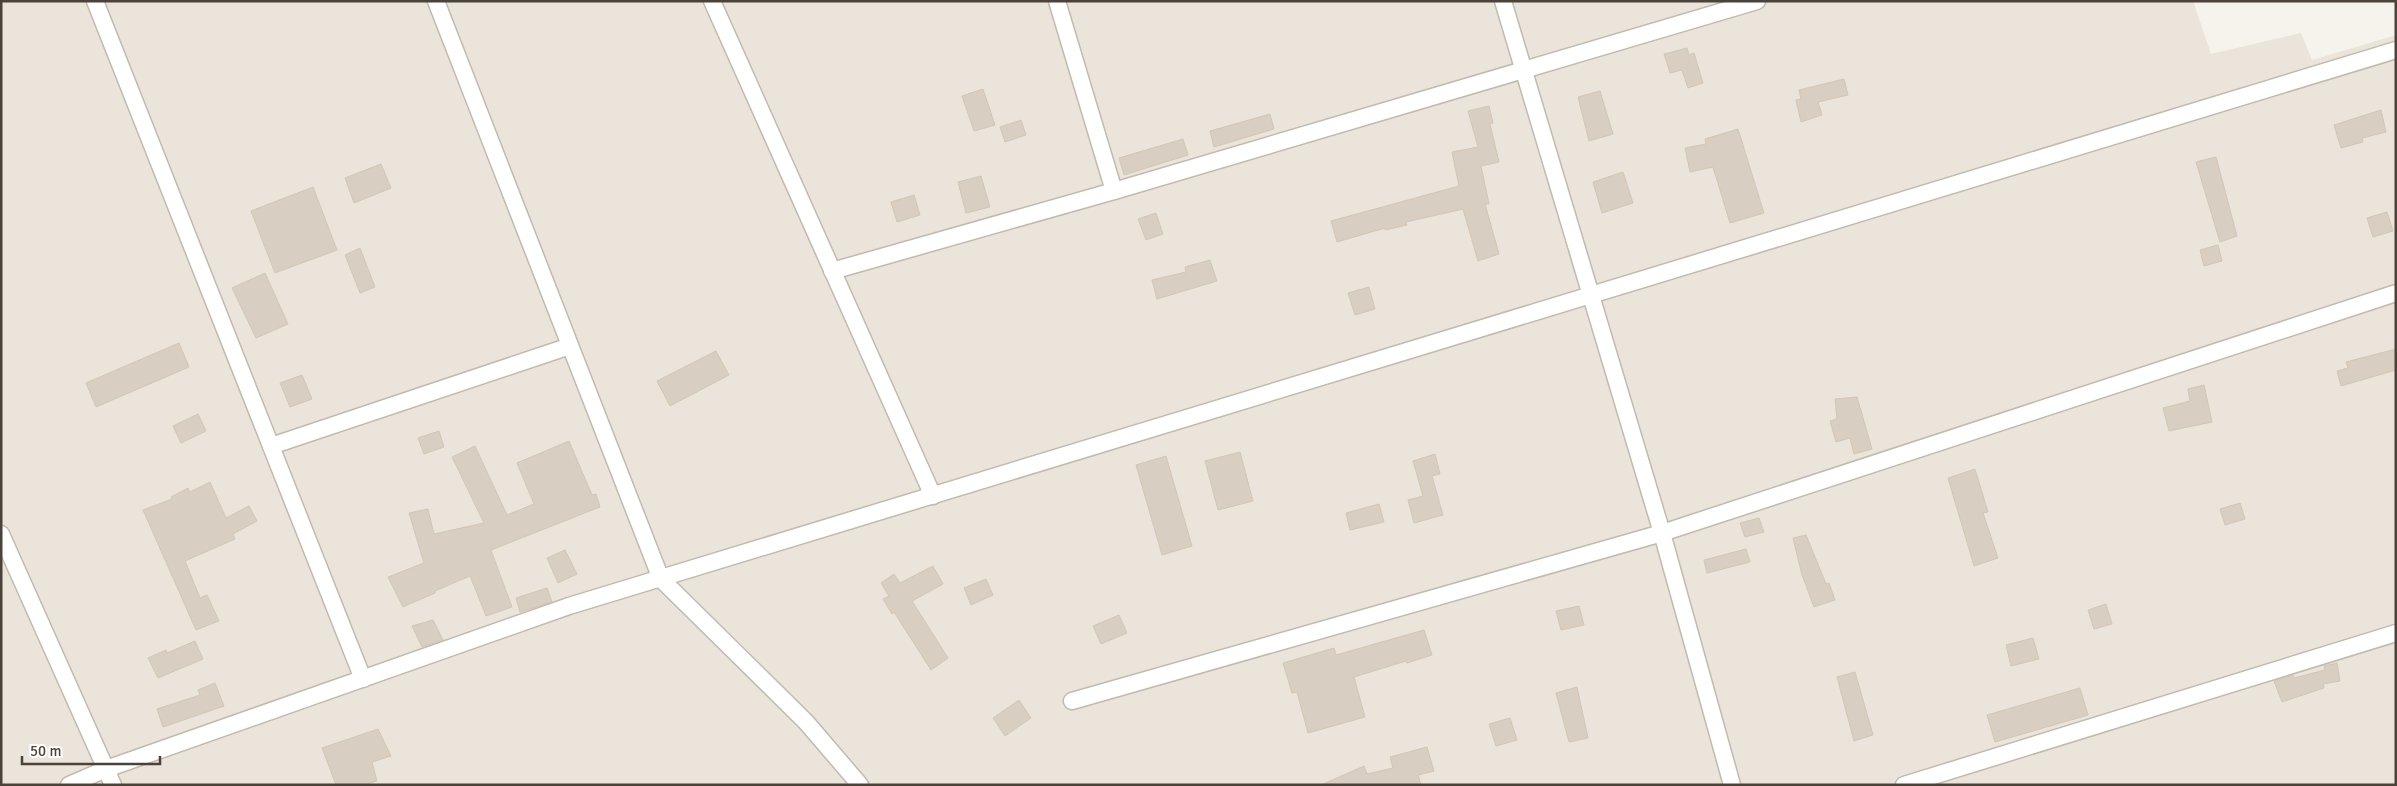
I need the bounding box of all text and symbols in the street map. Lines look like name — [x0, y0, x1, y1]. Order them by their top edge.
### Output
scale bar — [22, 734, 160, 766]
text: 50 m — [30, 742, 61, 760]

